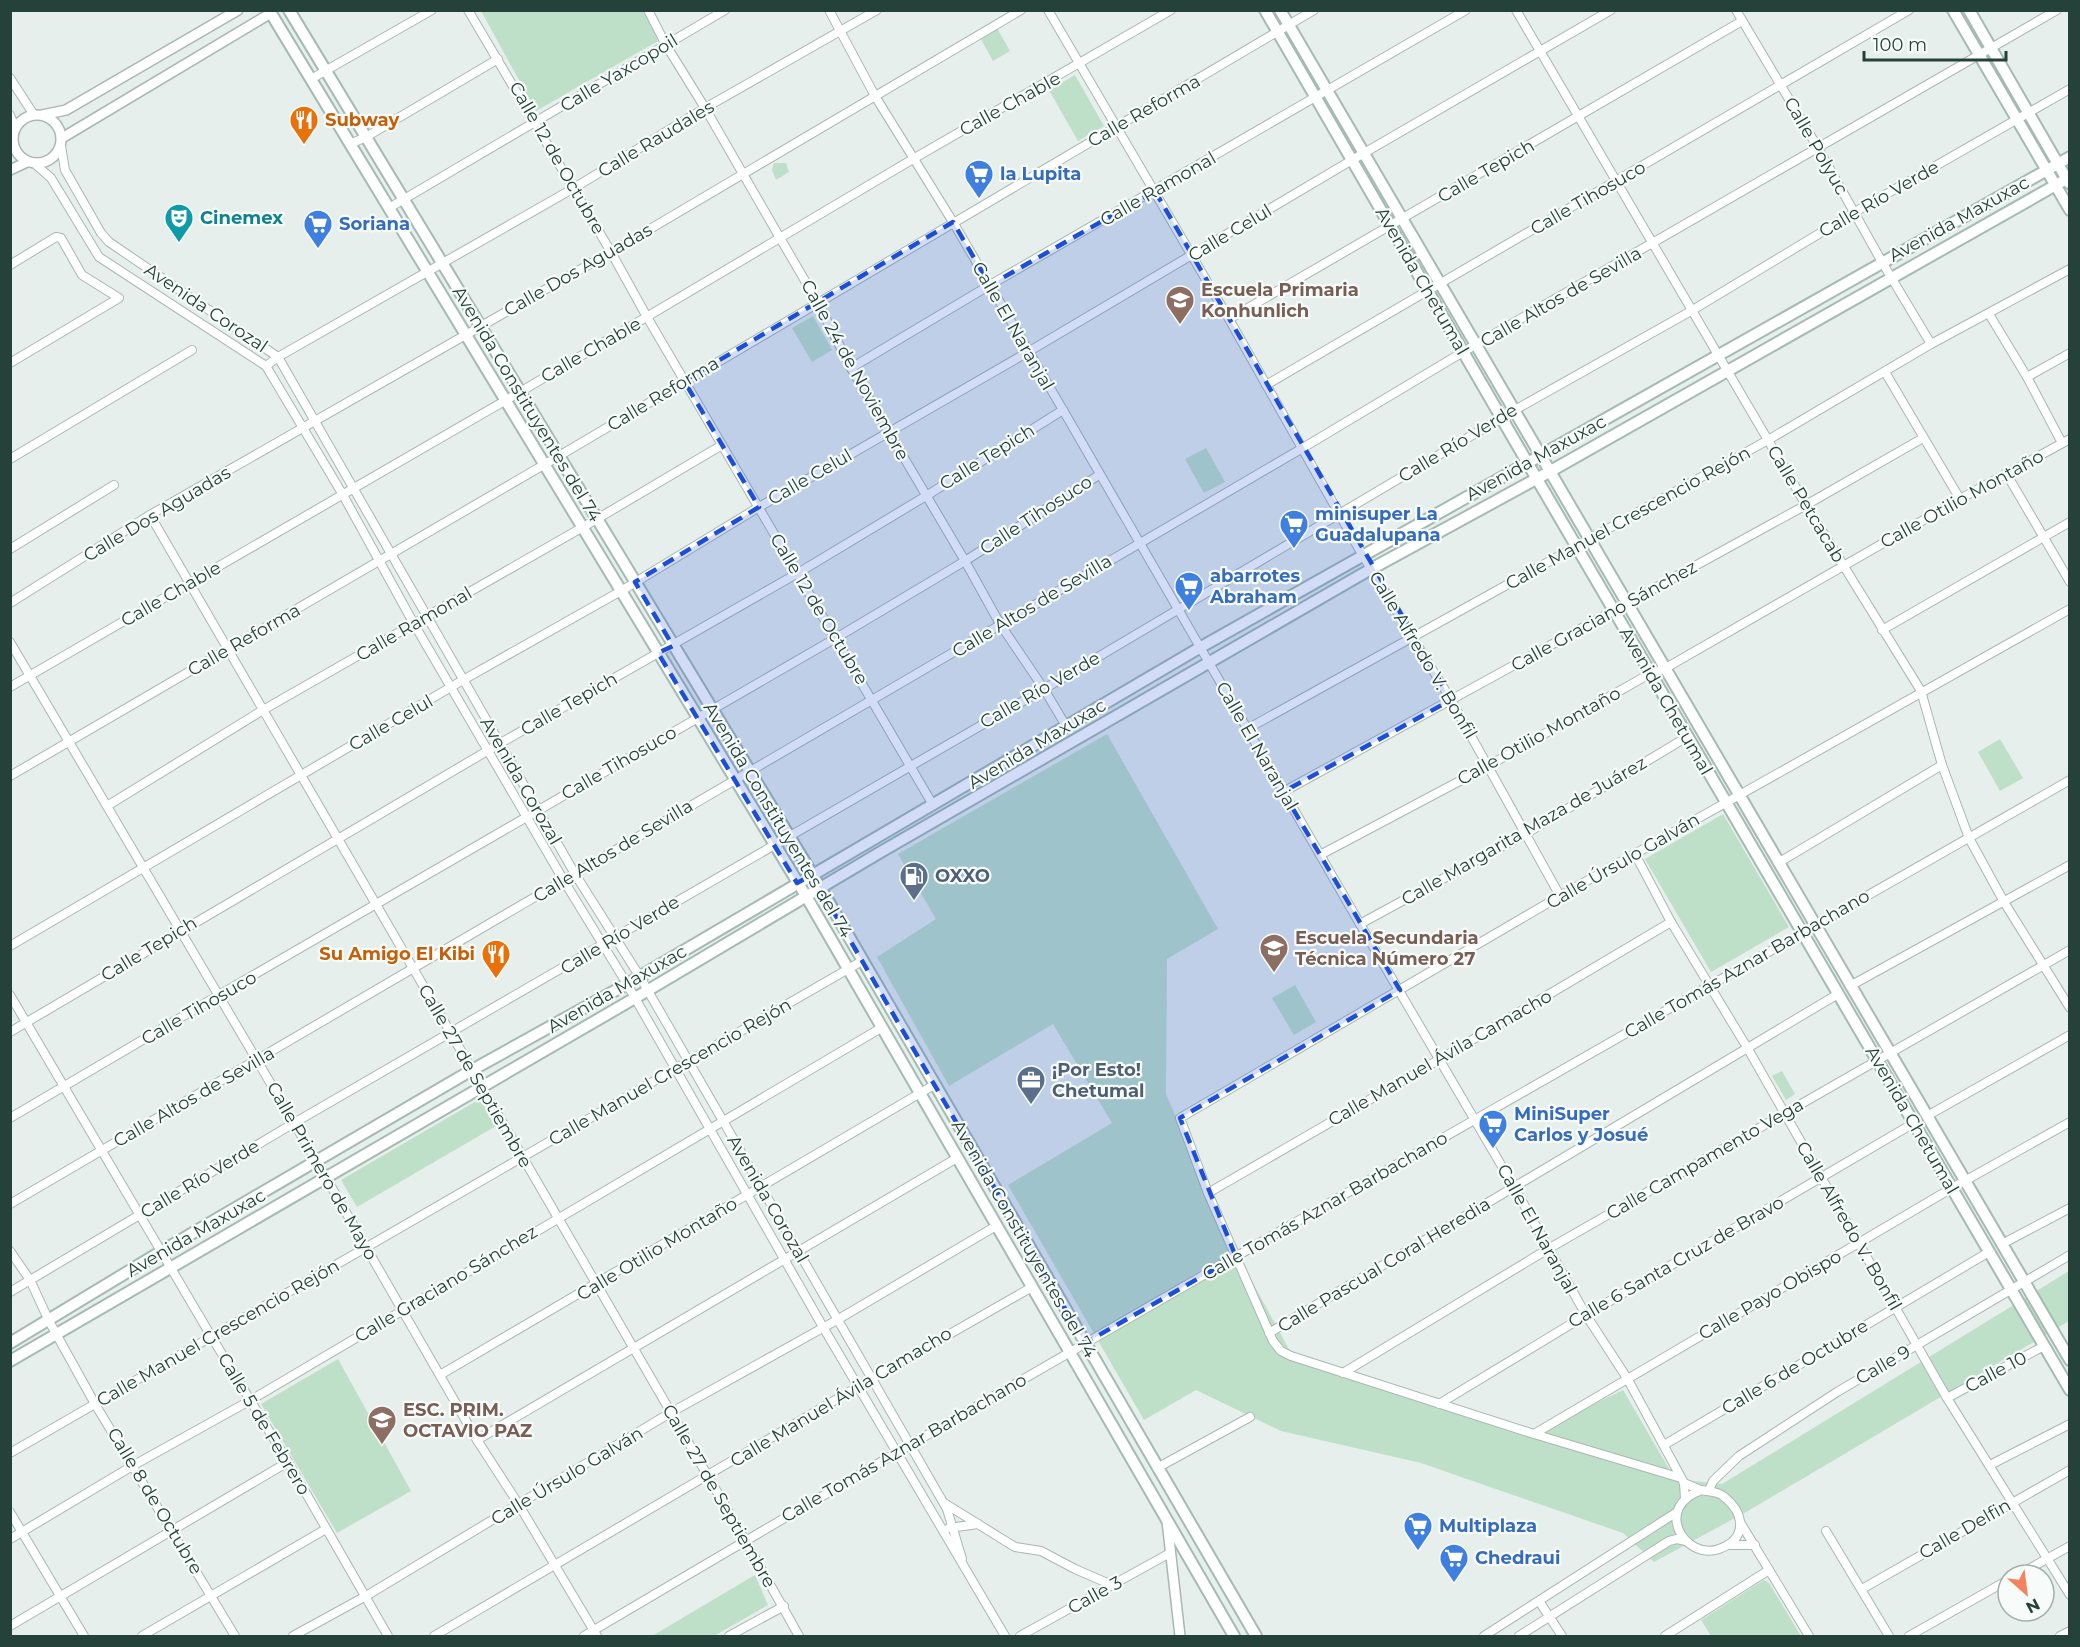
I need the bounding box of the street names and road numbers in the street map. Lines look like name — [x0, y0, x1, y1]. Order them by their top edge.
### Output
street label: Calle Yaxcopoil — [556, 29, 682, 117]
street label: Calle Chable — [956, 67, 1064, 141]
street label: Calle Reforma — [1084, 70, 1204, 152]
street label: Calle 12 de Octubre — [504, 78, 610, 238]
street label: Calle Polyuc — [1779, 93, 1853, 199]
street label: Calle Raudales — [594, 96, 718, 182]
street label: Calle Tepich — [1434, 134, 1538, 208]
street label: Calle Ramonal — [1096, 147, 1220, 231]
street label: Calle Tihosuco — [1527, 156, 1649, 240]
street label: Calle Río Verde — [1815, 156, 1943, 242]
street label: Avenida Maxuxac — [1885, 171, 2033, 267]
street label: Calle Celul — [1184, 199, 1276, 267]
street label: Avenida Chetumal — [1371, 203, 1473, 359]
street label: Calle Dos Aguadas — [500, 218, 656, 321]
street label: Calle Altos de Sevilla — [1477, 242, 1645, 352]
street label: Calle El Naranjal — [967, 258, 1059, 394]
street label: Avenida Corozal — [140, 259, 272, 357]
street label: Calle 24 de Noviembre — [796, 276, 914, 464]
street label: Avenida Constituyentes del 74 — [448, 282, 606, 526]
street label: Calle Chable — [537, 312, 645, 388]
street label: Calle Reforma — [603, 352, 723, 436]
street label: Calle Río Verde — [1395, 399, 1522, 487]
street label: Avenida Maxuxac — [1462, 410, 1610, 506]
street label: Calle Tepich — [935, 419, 1039, 495]
street label: Calle Manuel Crescencio Rejón — [1502, 441, 1754, 595]
street label: Calle Petcacab — [1762, 441, 1850, 567]
street label: Calle Celul — [764, 444, 856, 510]
street label: Calle Otilio Montaño — [1877, 445, 2047, 553]
street label: Calle Dos Aguadas — [79, 461, 235, 567]
street label: Calle Tihosuco — [976, 471, 1096, 559]
street label: Calle 12 de Octubre — [765, 529, 873, 689]
street label: Calle Altos de Sevilla — [948, 550, 1116, 662]
street label: Calle Chable — [117, 556, 225, 632]
street label: Calle Graciano Sánchez — [1507, 556, 1701, 676]
street label: Calle Alfredo V. Bonfil — [1364, 567, 1482, 743]
street label: Calle Ramonal — [352, 582, 476, 666]
street label: Calle Reforma — [184, 599, 304, 681]
street label: Avenida Chetumal — [1615, 623, 1717, 779]
street label: Calle Río Verde — [976, 647, 1104, 733]
street label: Calle Tepich — [517, 667, 621, 741]
street label: Calle El Naranjal — [1211, 678, 1303, 814]
street label: Calle Otilio Montaño — [1454, 682, 1624, 790]
street label: Calle Celul — [345, 690, 437, 756]
street label: Avenida Maxuxac — [964, 694, 1110, 794]
street label: Avenida Constituyentes del 74 — [699, 698, 857, 942]
street label: Avenida Corozal — [476, 713, 566, 849]
street label: Calle Tihosuco — [558, 721, 680, 805]
street label: Calle Margarita Maza de Juárez — [1398, 752, 1650, 910]
street label: Calle Altos de Sevilla — [529, 795, 697, 907]
street label: Calle Úrsulo Galván — [1542, 808, 1704, 914]
street label: Calle Tomás Aznar Barbachano — [1620, 885, 1874, 1043]
street label: Calle Río Verde — [557, 891, 684, 979]
street label: Calle Tepich — [97, 912, 201, 986]
street label: Avenida Maxuxac — [544, 940, 690, 1038]
street label: Calle Tihosuco — [138, 966, 260, 1050]
street label: Calle 27 de Septiembre — [413, 980, 537, 1172]
street label: Calle Manuel Ávila Camacho — [1324, 985, 1556, 1131]
street label: Calle Manuel Crescencio Rejón — [545, 993, 795, 1151]
street label: Calle Altos de Sevilla — [110, 1042, 278, 1152]
street label: Avenida Chetumal — [1861, 1042, 1963, 1198]
street label: Calle Primero de Mayo — [262, 1078, 382, 1264]
street label: Calle Campamento Vega — [1602, 1093, 1808, 1225]
street label: Avenida Constituyentes del 74 — [947, 1116, 1101, 1362]
street label: Calle Tomás Aznar Barbachano — [1198, 1127, 1452, 1285]
street label: Avenida Corozal — [723, 1131, 813, 1267]
street label: Calle Río Verde — [137, 1135, 264, 1223]
street label: Calle Alfredo V. Bonfil — [1792, 1137, 1906, 1315]
street label: Calle El Naranjal — [1492, 1160, 1582, 1298]
street label: Avenida Maxuxac — [123, 1184, 269, 1282]
street label: Calle 6 Santa Cruz de Bravo — [1564, 1191, 1788, 1333]
street label: Calle Otilio Montaño — [573, 1192, 741, 1306]
street label: Calle Pascual Coral Heredia — [1274, 1193, 1494, 1337]
street label: Calle Graciano Sánchez — [351, 1221, 541, 1347]
street label: Calle Payo Obispo — [1695, 1245, 1845, 1345]
street label: Calle Manuel Crescencio Rejón — [93, 1254, 343, 1412]
street label: Calle 6 de Octubre — [1718, 1315, 1872, 1419]
street label: Calle Manuel Ávila Camacho — [726, 1322, 956, 1472]
street label: Calle 9 — [1852, 1341, 1914, 1389]
street label: Calle 10 — [1961, 1347, 2031, 1397]
street label: Calle 5 de Febrero — [213, 1349, 315, 1499]
street label: Calle Tomás Aznar Barbachano — [777, 1369, 1031, 1527]
street label: Calle 27 de Septiembre — [657, 1400, 781, 1592]
street label: Calle Úrsulo Galván — [487, 1422, 647, 1530]
street label: Calle 8 de Octubre — [102, 1424, 208, 1578]
street label: Calle Delfin — [1915, 1494, 2015, 1564]
street label: Calle 3 — [1064, 1571, 1126, 1619]

